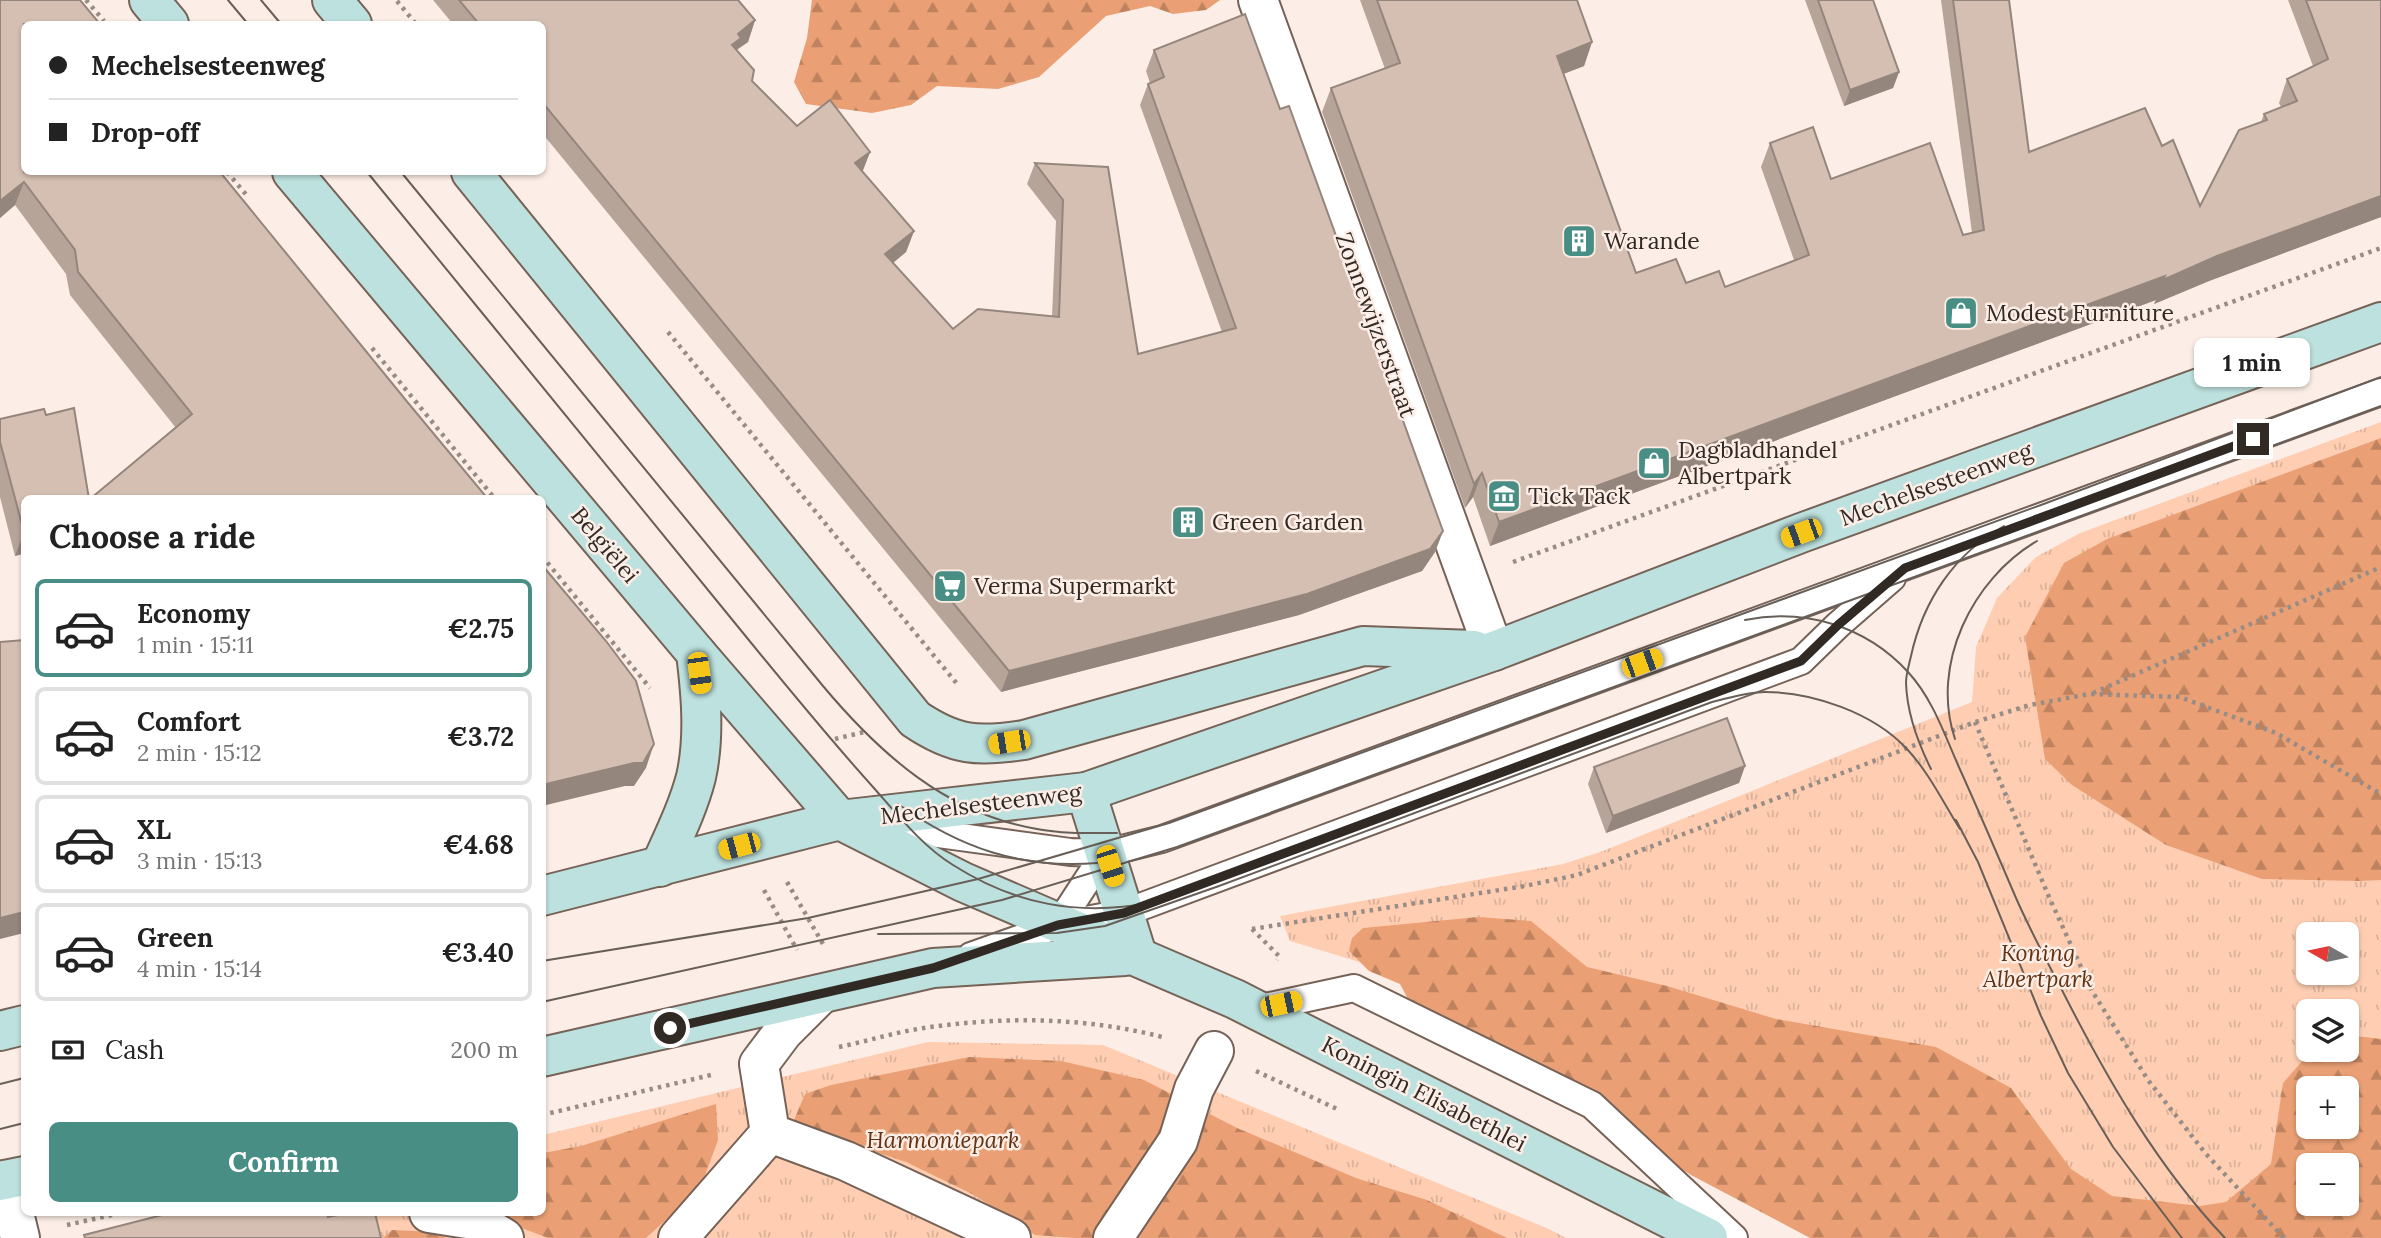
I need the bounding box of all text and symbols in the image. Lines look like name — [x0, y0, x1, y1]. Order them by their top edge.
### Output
text: Mechelsesteenweg — [91, 49, 325, 82]
text: Drop-off — [91, 116, 199, 149]
building icon: Warande — [1560, 222, 1598, 260]
place label: Warande — [1604, 226, 1700, 255]
street label: Zonnewijzerstraat — [1330, 228, 1423, 421]
shop icon: Modest Furniture — [1942, 294, 1980, 332]
place label: Modest Furniture — [1986, 298, 2174, 327]
callout: 1 min — [2195, 338, 2311, 386]
text: 1 min — [2223, 348, 2281, 377]
route end — [2237, 423, 2269, 455]
place label: Dagbladhandel Albertpark — [1677, 435, 1838, 490]
street label: Mechelsesteenweg — [1836, 435, 2037, 532]
shop icon: Dagbladhandel Albertpark — [1635, 444, 1673, 482]
museum icon: Tick Tack — [1485, 477, 1523, 515]
place label: Tick Tack — [1528, 481, 1631, 510]
street label: Belgiëlei — [565, 501, 646, 589]
building icon: Green Garden — [1169, 503, 1207, 541]
place label: Green Garden — [1212, 507, 1364, 536]
text: Choose a ride — [49, 516, 256, 557]
car — [1778, 516, 1825, 550]
supermarket icon: Verma Supermarkt — [931, 567, 969, 605]
place label: Verma Supermarkt — [973, 571, 1175, 600]
icon: car — [53, 597, 116, 660]
text: Economy — [137, 597, 250, 630]
text: €2.75 — [448, 612, 514, 645]
text: 1 min · 15:11 — [137, 630, 254, 659]
car — [1619, 646, 1666, 680]
car — [686, 651, 713, 695]
icon: car — [53, 705, 116, 768]
text: Comfort — [137, 705, 241, 738]
text: €3.72 — [447, 720, 514, 753]
car — [987, 728, 1032, 756]
text: 2 min · 15:12 — [137, 738, 262, 767]
street label: Mechelsesteenweg — [879, 777, 1084, 830]
icon: car — [53, 813, 116, 876]
text: XL — [137, 813, 171, 846]
text: €4.68 — [443, 828, 514, 861]
car — [716, 830, 763, 862]
car — [1094, 843, 1127, 889]
text: 3 min · 15:13 — [137, 846, 263, 875]
icon: car — [53, 921, 116, 984]
text: Green — [137, 921, 213, 954]
north arrow — [2296, 922, 2359, 985]
map controls — [2296, 922, 2359, 1216]
text: €3.40 — [442, 936, 514, 969]
park label: Koning Albertpark — [1982, 938, 2093, 993]
text: 4 min · 15:14 — [137, 954, 262, 983]
car — [1259, 989, 1304, 1019]
button: layers — [2296, 999, 2359, 1062]
route start — [654, 1012, 686, 1044]
street label: Koningin Elisabethlei — [1317, 1029, 1532, 1158]
icon: cash — [49, 1031, 87, 1069]
text: Cash — [105, 1033, 164, 1066]
text: 200 m — [450, 1035, 518, 1064]
button: + — [2296, 1076, 2359, 1139]
button: Confirm — [49, 1122, 518, 1202]
park label: Harmoniepark — [866, 1125, 1020, 1154]
button: − — [2296, 1153, 2359, 1216]

